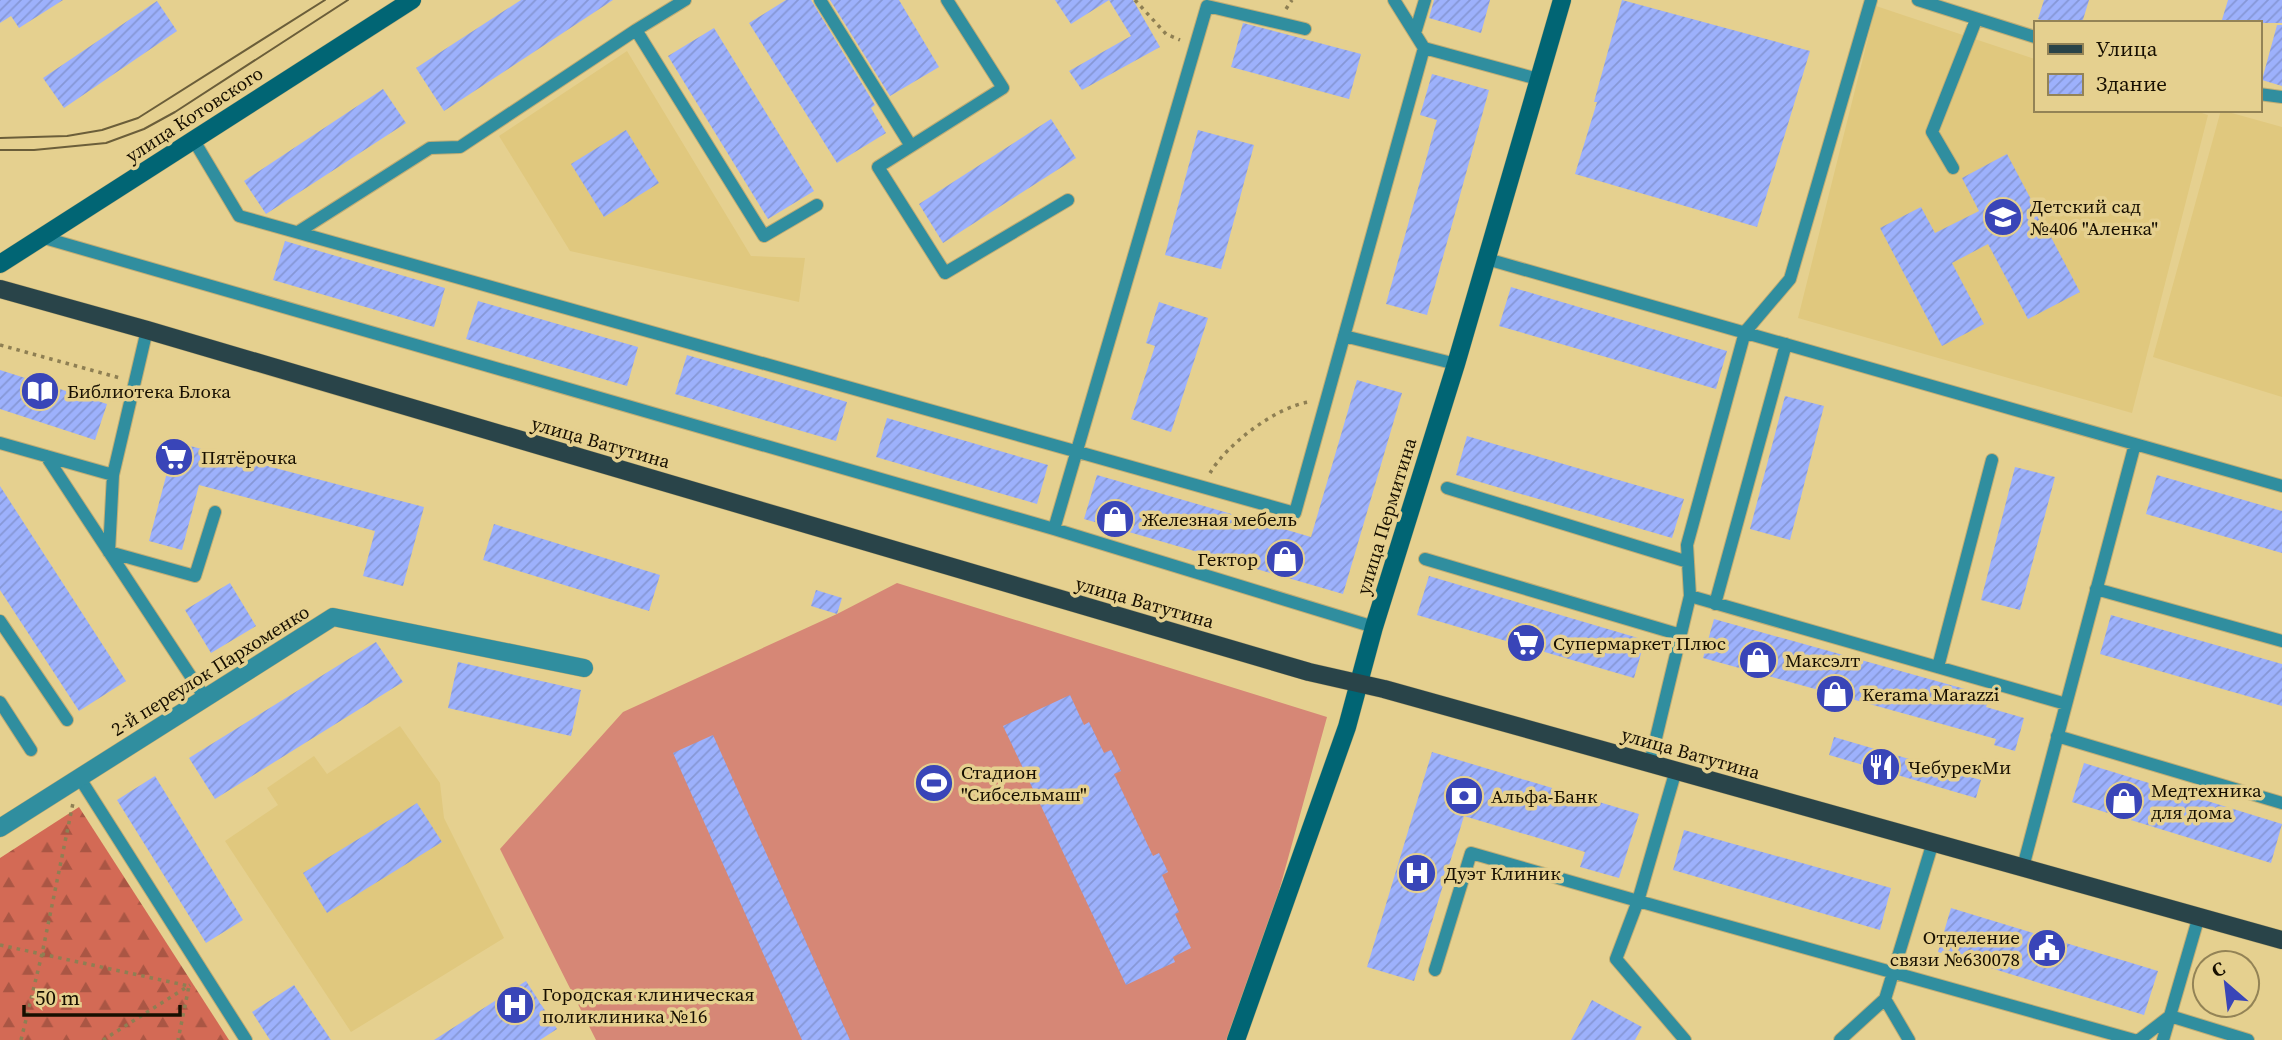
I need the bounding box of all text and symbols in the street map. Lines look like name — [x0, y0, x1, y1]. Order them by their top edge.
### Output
legend — [2034, 21, 2261, 112]
text: Улица — [2096, 34, 2158, 63]
street label: улица Котовского — [120, 60, 268, 168]
text: Здание — [2096, 69, 2167, 98]
place label: Детский сад №406 "Аленка" — [2030, 193, 2158, 241]
school or university icon: Детский сад №406 "Аленка" — [1982, 196, 2024, 238]
library icon: Библиотека Блока — [19, 370, 61, 412]
place label: Библиотека Блока — [67, 378, 231, 404]
street label: улица Ватутина — [529, 410, 674, 474]
street label: улица Пермитина — [1350, 434, 1422, 598]
supermarket icon: Пятёрочка — [153, 436, 195, 478]
place label: Пятёрочка — [201, 444, 297, 470]
shop icon: Железная мебель — [1094, 498, 1136, 540]
place label: Железная мебель — [1142, 506, 1297, 532]
shop icon: Гектор — [1264, 538, 1306, 580]
place label: Гектор — [1197, 546, 1258, 572]
street label: улица Ватутина — [1073, 570, 1218, 634]
street label: 2-й переулок Пархоменко — [106, 598, 314, 742]
supermarket icon: Супермаркет Плюс — [1505, 622, 1547, 664]
place label: Супермаркет Плюс — [1553, 630, 1726, 656]
shop icon: Максэлт — [1737, 639, 1779, 681]
place label: Максэлт — [1785, 647, 1860, 673]
shop icon: Kerama Marazzi — [1814, 673, 1856, 715]
place label: Kerama Marazzi — [1862, 681, 2000, 707]
street label: улица Ватутина — [1619, 721, 1764, 785]
restaurant icon: ЧебурекМи — [1860, 746, 1902, 788]
place label: ЧебурекМи — [1908, 754, 2011, 780]
place label: Стадион "Сибсельмаш" — [961, 759, 1087, 807]
sports icon: Стадион "Сибсельмаш" — [913, 762, 955, 804]
bank icon: Альфа-Банк — [1443, 775, 1485, 817]
place label: Медтехника для дома — [2151, 777, 2262, 825]
shop icon: Медтехника для дома — [2103, 780, 2145, 822]
place label: Альфа-Банк — [1491, 783, 1598, 809]
hospital icon: Дуэт Клиник — [1396, 852, 1438, 894]
place label: Дуэт Клиник — [1444, 860, 1561, 886]
place label: Отделение связи №630078 — [1890, 924, 2020, 972]
public building icon: Отделение связи №630078 — [2026, 927, 2068, 969]
north arrow — [2191, 949, 2261, 1019]
text: С — [2207, 955, 2229, 983]
scale bar — [24, 974, 180, 1018]
place label: Городская клиническая поликлиника №16 — [542, 981, 755, 1029]
text: 50 m — [35, 983, 80, 1012]
hospital icon: Городская клиническая поликлиника №16 — [494, 984, 536, 1026]

